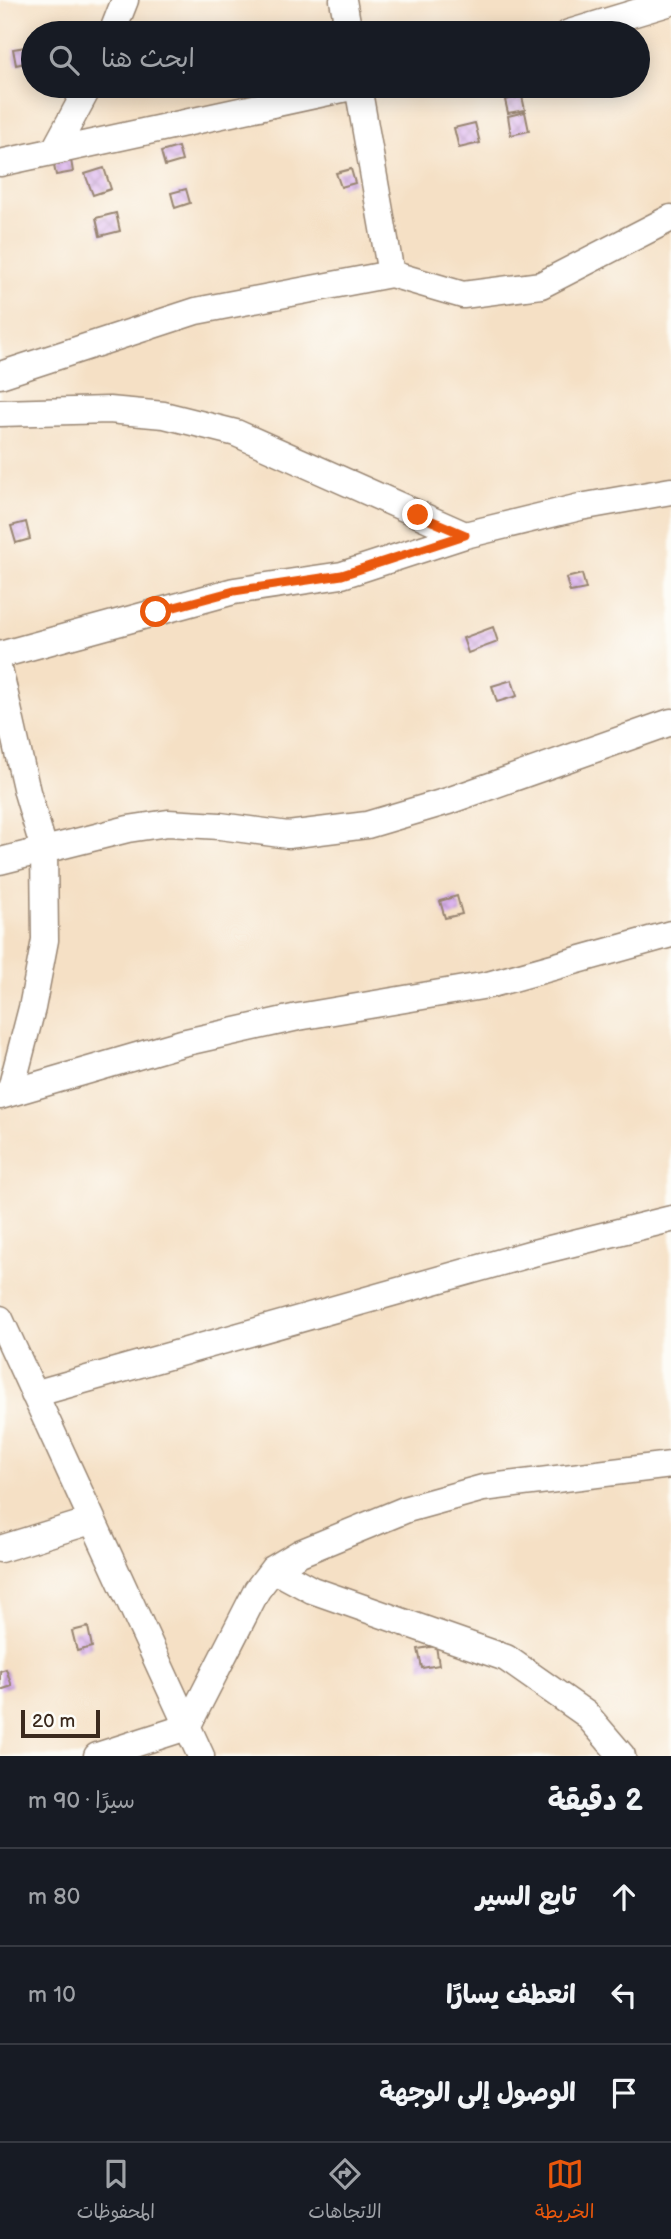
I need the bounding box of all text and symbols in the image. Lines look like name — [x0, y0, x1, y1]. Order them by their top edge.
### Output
search box — [21, 21, 650, 98]
icon: search — [45, 41, 83, 79]
text: ابحث هنا — [101, 44, 195, 75]
route end — [402, 499, 433, 530]
route start — [140, 596, 171, 627]
scale bar — [21, 1707, 100, 1739]
text: 20 m — [32, 1710, 75, 1733]
text: 2 دقيقة — [548, 1783, 643, 1819]
text: سيرًا · 90 m — [28, 1787, 135, 1815]
icon: ahead — [605, 1878, 643, 1916]
text: تابع السير — [476, 1882, 576, 1913]
text: 80 m — [28, 1883, 80, 1911]
icon: left — [605, 1976, 643, 2014]
text: انعطف يسارًا — [446, 1980, 576, 2011]
text: 10 m — [28, 1981, 76, 2009]
icon: arrive — [605, 2074, 643, 2112]
text: الوصول إلى الوجهة — [379, 2078, 576, 2109]
tab: المحفوظات — [77, 2155, 155, 2228]
tab: الاتجاهات — [308, 2155, 382, 2228]
tab: الخريطة — [535, 2155, 594, 2228]

